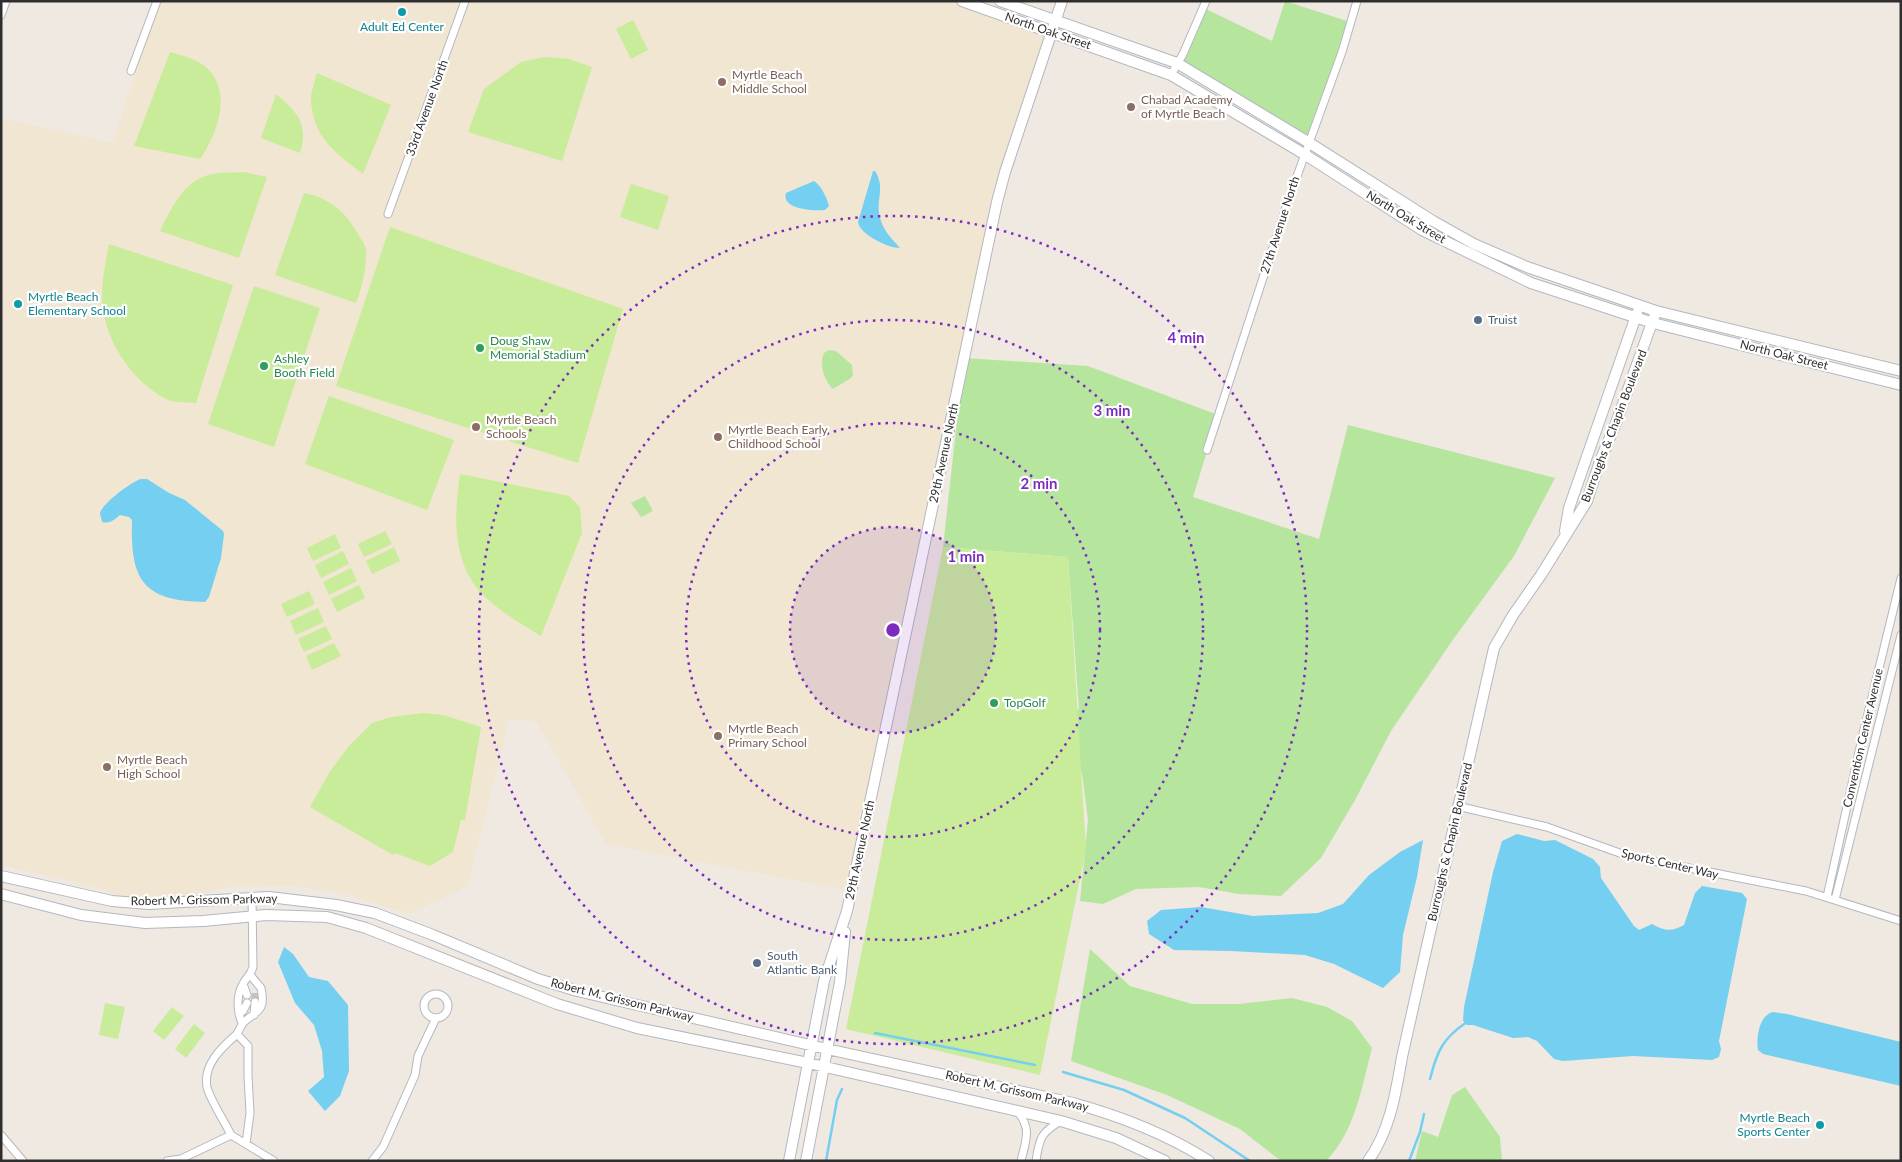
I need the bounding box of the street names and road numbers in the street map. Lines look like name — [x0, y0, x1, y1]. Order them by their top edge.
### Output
street label: North Oak Street — [1003, 9, 1094, 53]
street label: 33rd Avenue North — [402, 58, 451, 158]
street label: 27th Avenue North — [1257, 174, 1302, 275]
street label: North Oak Street — [1364, 187, 1449, 247]
street label: North Oak Street — [1738, 336, 1830, 373]
street label: Burroughs & Chapin Boulevard — [1577, 347, 1650, 504]
street label: 29th Avenue North — [926, 402, 961, 504]
street label: Convention Center Avenue — [1839, 667, 1886, 809]
street label: Burroughs & Chapin Boulevard — [1424, 761, 1475, 923]
street label: 29th Avenue North — [842, 799, 877, 901]
street label: Sports Center Way — [1620, 845, 1721, 882]
street label: Robert M. Grissom Parkway — [131, 891, 278, 908]
street label: Robert M. Grissom Parkway — [549, 974, 696, 1025]
street label: Robert M. Grissom Parkway — [944, 1067, 1091, 1114]

